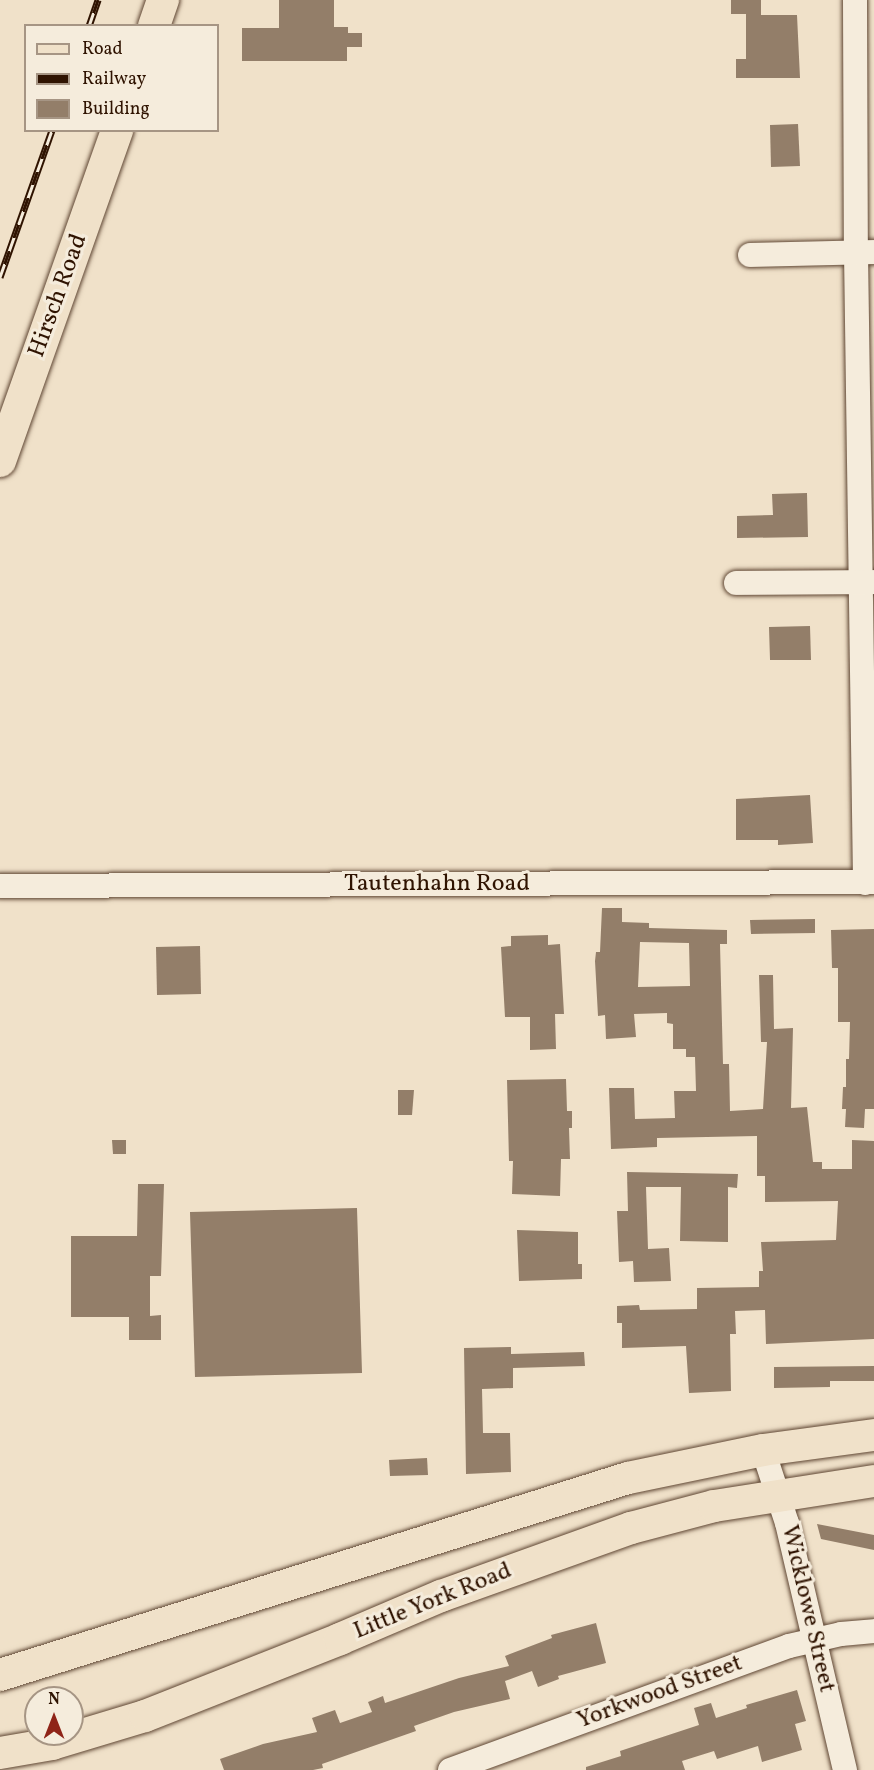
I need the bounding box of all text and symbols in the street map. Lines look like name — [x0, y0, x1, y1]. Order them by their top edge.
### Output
legend — [24, 24, 219, 132]
text: Road — [82, 37, 123, 62]
text: Railway — [82, 67, 146, 92]
text: Building — [82, 97, 150, 122]
street label: Hirsch Road — [23, 230, 95, 362]
street label: Tautenhahn Road — [344, 871, 530, 899]
street label: Wicklowe Street — [774, 1522, 840, 1696]
street label: Little York Road — [349, 1557, 517, 1647]
street label: Yorkwood Street — [573, 1650, 747, 1736]
north arrow — [24, 1686, 84, 1746]
text: N — [48, 1689, 60, 1711]

